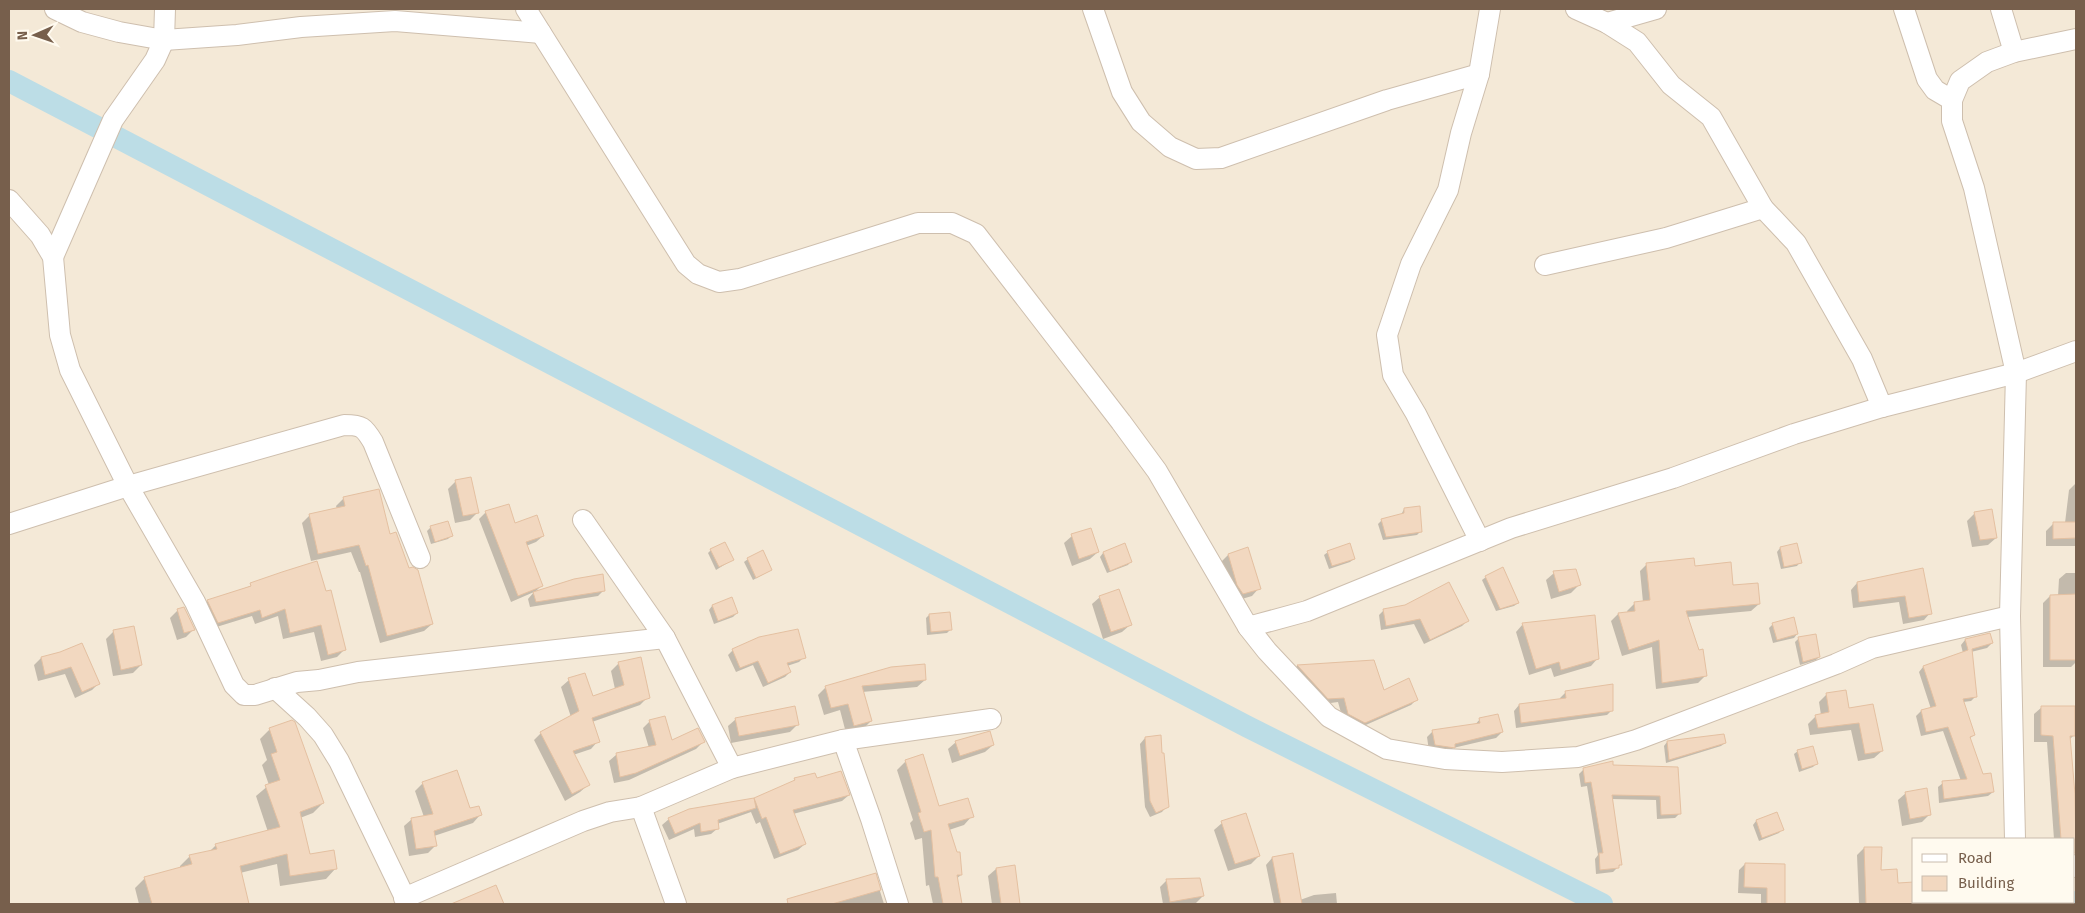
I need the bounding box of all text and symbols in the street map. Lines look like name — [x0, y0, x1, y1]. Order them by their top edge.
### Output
north arrow — [10, 10, 60, 60]
text: N — [14, 30, 31, 40]
legend — [1912, 838, 2075, 903]
text: Road — [1958, 849, 1993, 867]
text: Building — [1958, 874, 2014, 892]

